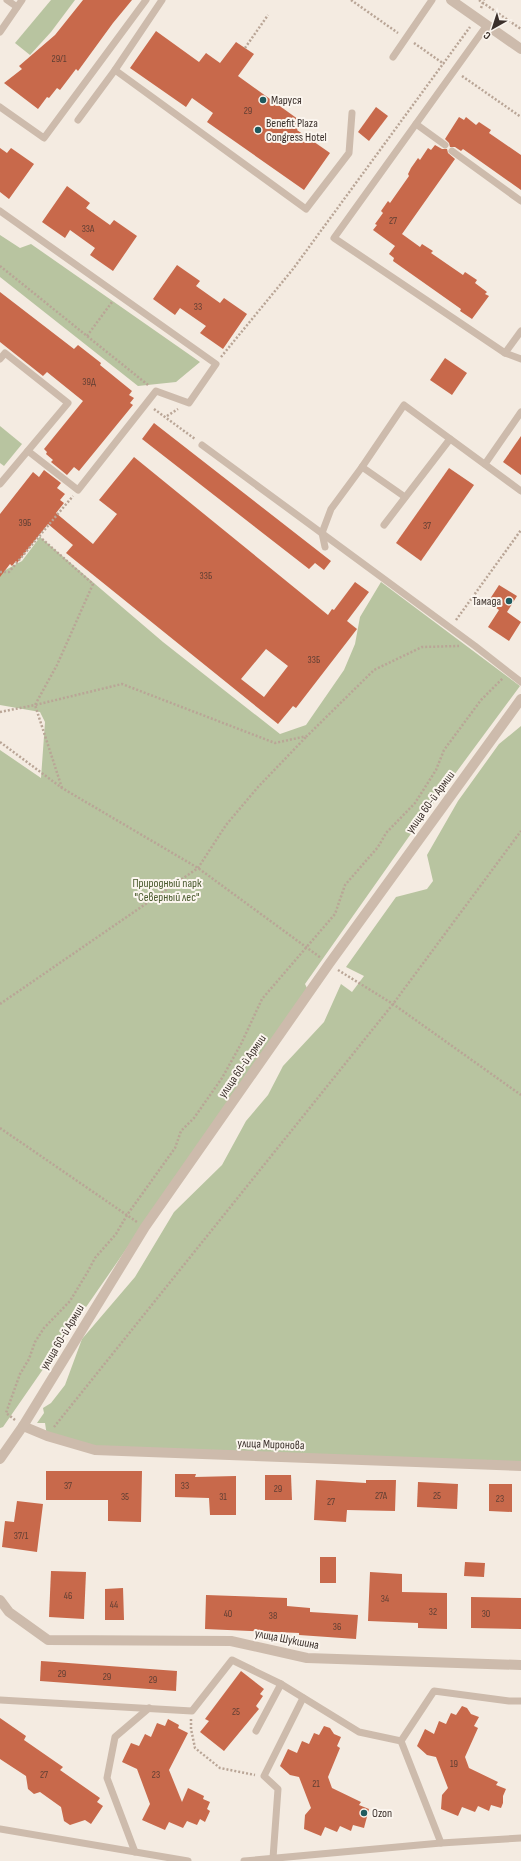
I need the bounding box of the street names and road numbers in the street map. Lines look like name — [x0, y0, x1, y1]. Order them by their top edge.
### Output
street label: улица 60-й Армии — [403, 768, 458, 836]
street label: улица 60-й Армии — [215, 1032, 270, 1101]
street label: улица 60-й Армии — [37, 1302, 88, 1373]
street label: улица Миронова — [237, 1436, 305, 1453]
street label: улица Шукшина — [254, 1626, 321, 1653]

